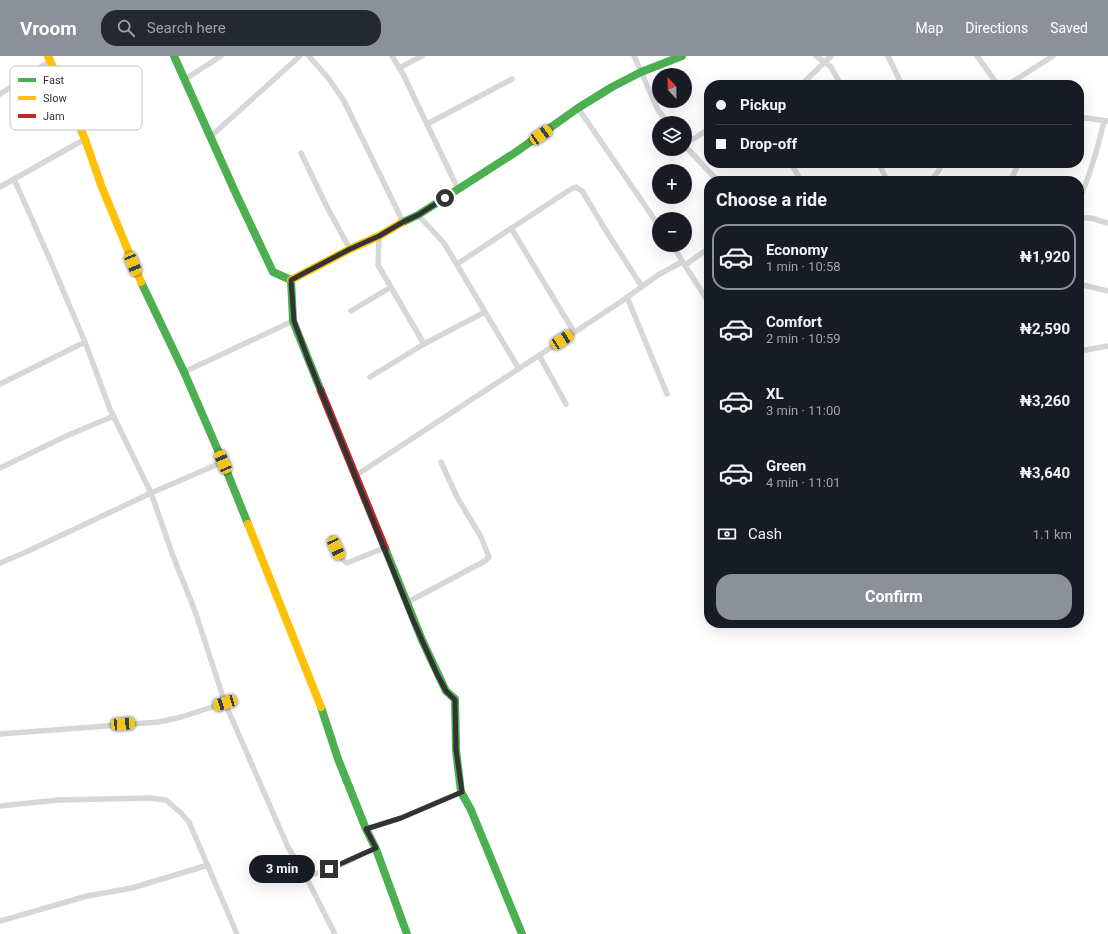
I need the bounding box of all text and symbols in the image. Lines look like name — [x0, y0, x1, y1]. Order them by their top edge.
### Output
search box — [101, 10, 381, 46]
text: Vroom — [20, 17, 77, 40]
icon: search — [115, 17, 137, 39]
text: Search here — [147, 19, 226, 37]
text: Map — [916, 20, 943, 36]
text: Directions — [965, 20, 1028, 36]
text: Saved — [1050, 20, 1088, 36]
legend — [10, 66, 142, 130]
north arrow — [652, 68, 692, 108]
map controls — [652, 68, 692, 252]
text: Fast — [43, 74, 65, 87]
text: Slow — [43, 92, 67, 105]
text: Pickup — [740, 96, 786, 114]
text: Jam — [43, 110, 65, 123]
button: layers — [652, 116, 692, 156]
car — [528, 123, 554, 147]
text: Drop-off — [740, 135, 797, 153]
button: + — [652, 164, 692, 204]
route start — [436, 189, 454, 207]
text: Choose a ride — [716, 189, 827, 210]
button: − — [652, 212, 692, 252]
icon: car — [718, 239, 754, 275]
text: Economy — [766, 241, 828, 259]
text: ₦1,920 — [1020, 248, 1070, 266]
car — [123, 251, 143, 277]
text: 1 min · 10:58 — [766, 259, 841, 274]
icon: car — [718, 311, 754, 347]
text: Comfort — [766, 313, 822, 331]
text: ₦2,590 — [1020, 320, 1070, 338]
car — [549, 328, 575, 352]
text: 2 min · 10:59 — [766, 331, 841, 346]
icon: car — [718, 383, 754, 419]
text: XL — [766, 385, 784, 403]
text: ₦3,260 — [1020, 392, 1070, 410]
text: 3 min · 11:00 — [766, 403, 841, 418]
car — [213, 449, 233, 475]
icon: car — [718, 455, 754, 491]
text: Green — [766, 457, 806, 475]
text: ₦3,640 — [1020, 464, 1070, 482]
text: 4 min · 11:01 — [766, 475, 841, 490]
icon: cash — [716, 523, 738, 545]
text: Cash — [748, 525, 782, 543]
text: 1.1 km — [1033, 527, 1072, 542]
car — [325, 535, 347, 561]
button: Confirm — [716, 574, 1072, 620]
car — [212, 694, 238, 712]
car — [111, 717, 135, 731]
callout: 3 min — [249, 855, 315, 883]
route end — [320, 860, 338, 878]
text: 3 min — [266, 861, 298, 876]

